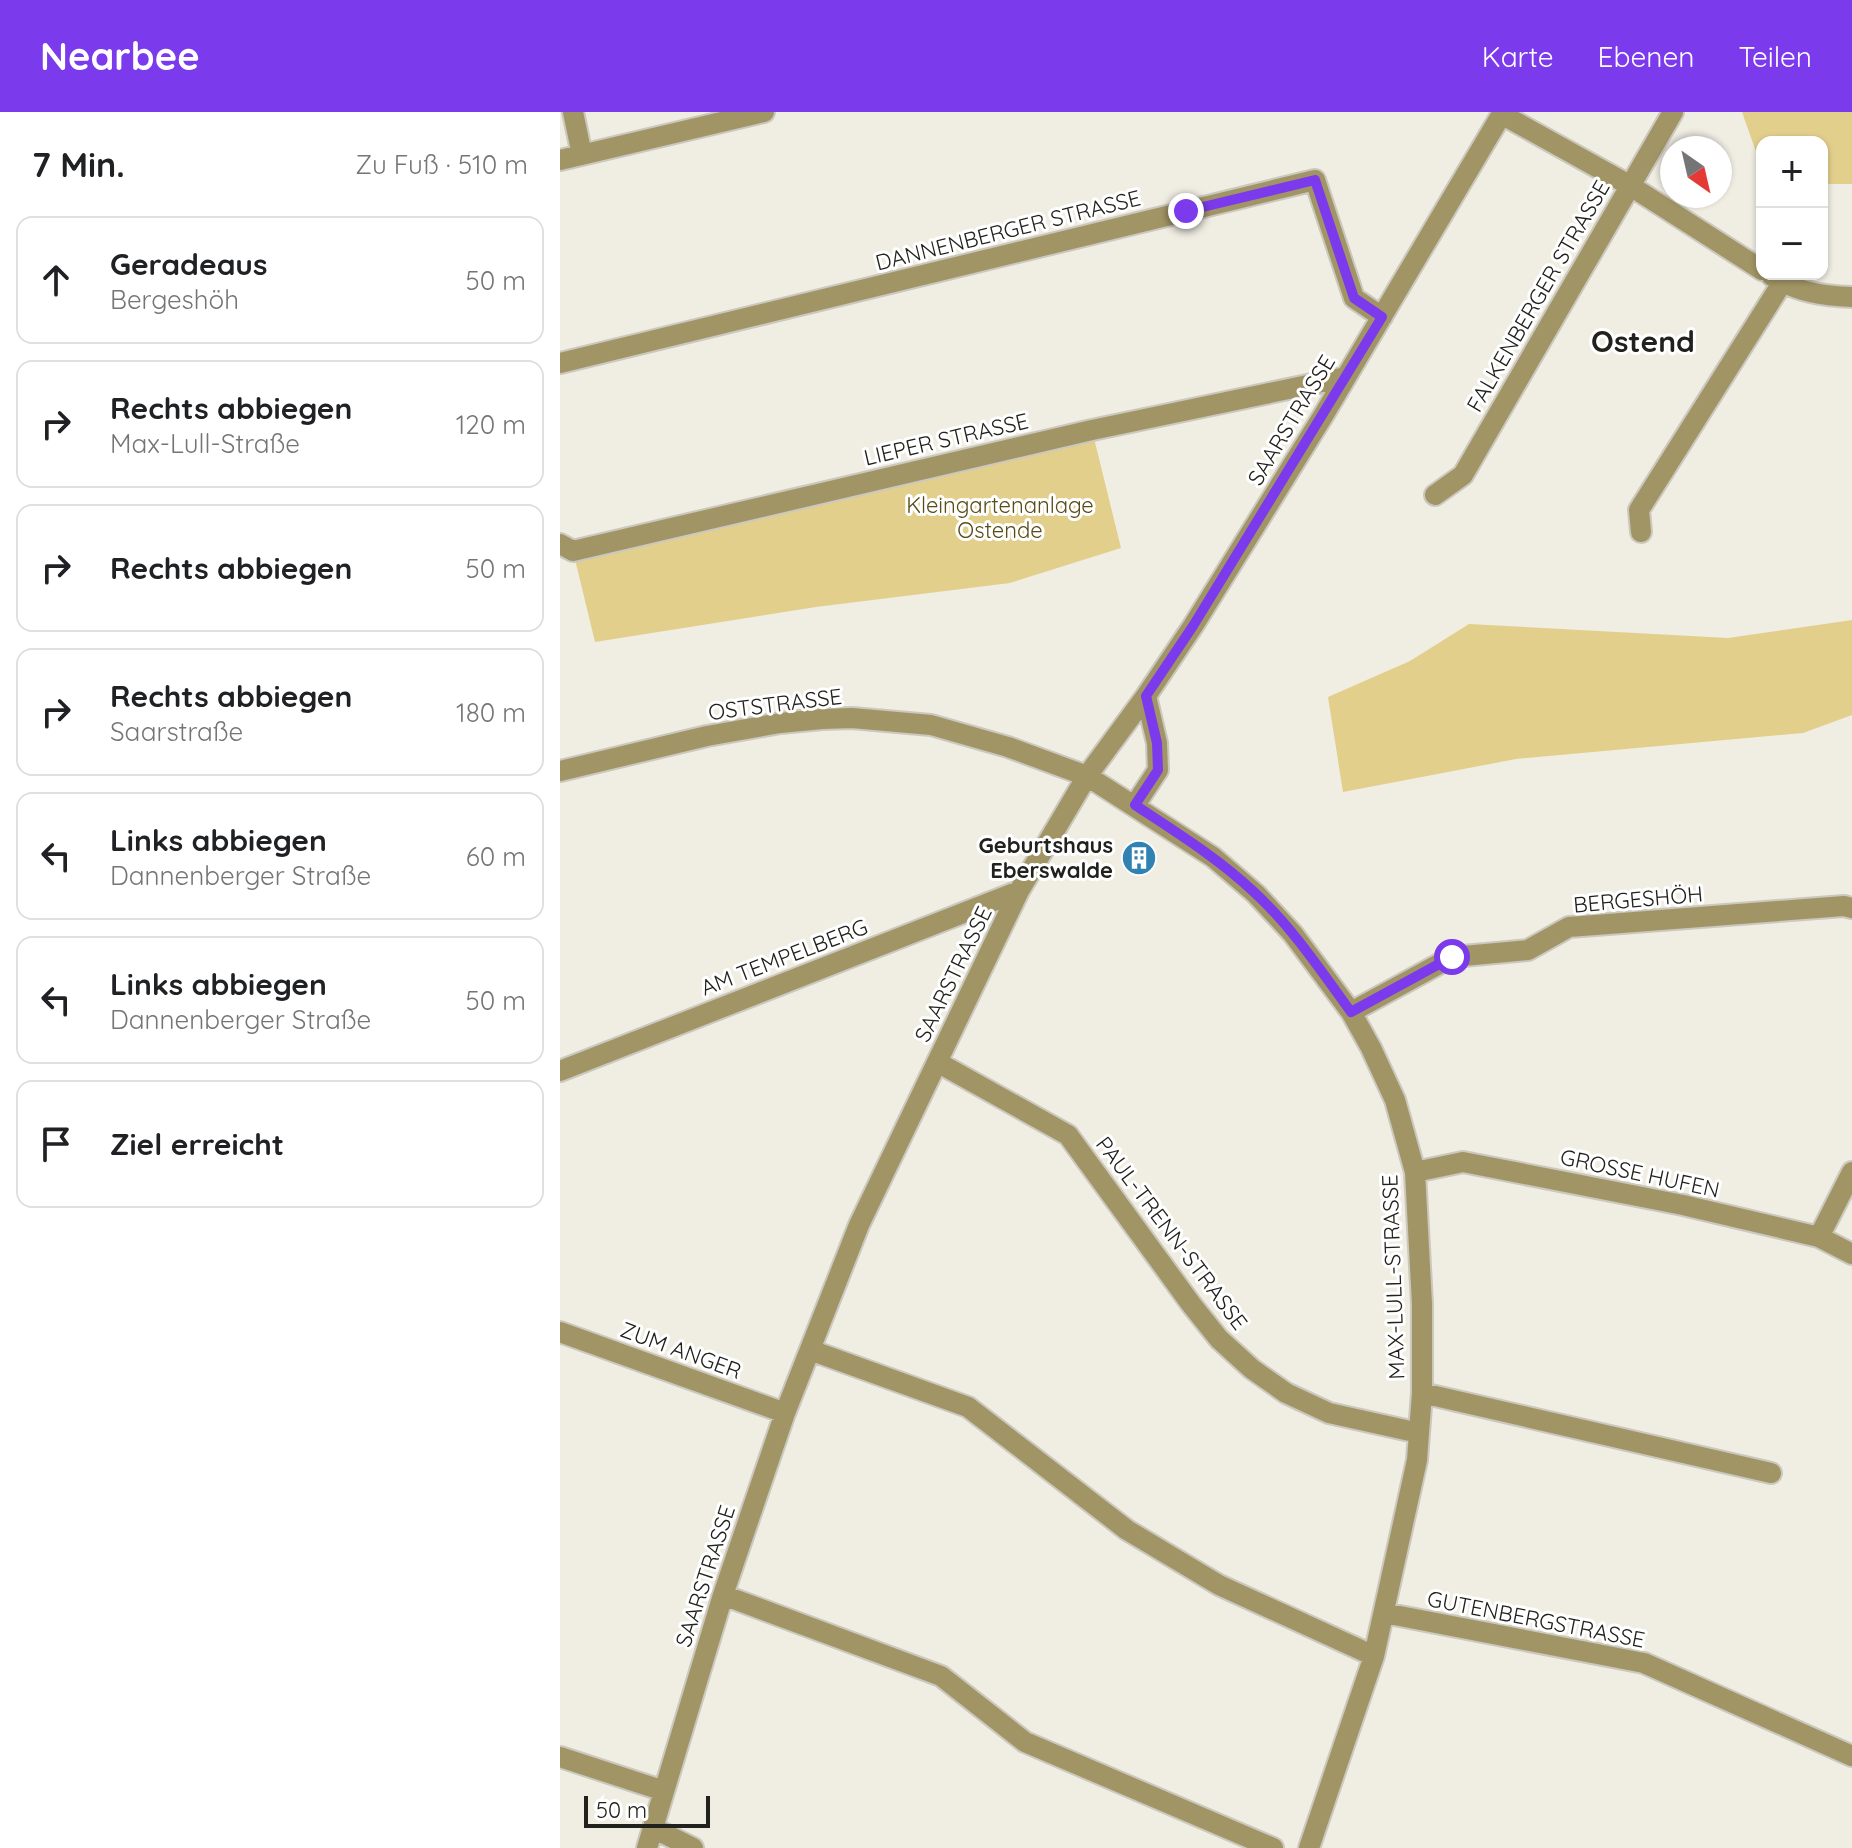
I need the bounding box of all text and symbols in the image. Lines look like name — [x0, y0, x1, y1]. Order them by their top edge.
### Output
text: Nearbee — [40, 32, 200, 80]
text: Karte — [1482, 39, 1554, 74]
text: Ebenen — [1598, 39, 1694, 74]
text: Teilen — [1738, 39, 1812, 74]
north arrow — [1660, 136, 1732, 208]
map controls — [1756, 136, 1828, 280]
button: + — [1756, 136, 1828, 208]
text: 7 Min. — [32, 143, 125, 186]
text: Zu Fuß · 510 m — [355, 148, 528, 181]
street label: FALKENBERGER STRASSE — [1460, 175, 1616, 417]
street label: DANNENBERGER STRASSE — [873, 183, 1143, 277]
route end — [1168, 193, 1204, 229]
button: − — [1756, 208, 1828, 280]
text: Geradeaus — [110, 245, 267, 283]
icon: ahead — [34, 258, 78, 302]
text: 50 m — [466, 264, 526, 297]
text: Bergeshöh — [110, 283, 239, 316]
district label: Ostend — [1591, 322, 1695, 360]
street label: SAARSTRASSE — [1241, 350, 1341, 490]
text: Rechts abbiegen — [110, 389, 352, 427]
icon: right — [34, 402, 78, 446]
street label: LIEPER STRASSE — [861, 406, 1031, 472]
text: 120 m — [456, 408, 526, 441]
text: Max-Lull-Straße — [110, 427, 300, 460]
park label: Kleingartenanlage Ostende — [906, 491, 1094, 544]
icon: right — [34, 546, 78, 590]
text: Rechts abbiegen — [110, 549, 352, 587]
text: 50 m — [466, 552, 526, 585]
text: Rechts abbiegen — [110, 677, 352, 715]
street label: OSTSTRASSE — [707, 682, 843, 726]
icon: right — [34, 690, 78, 734]
text: 180 m — [456, 696, 526, 729]
text: Saarstraße — [110, 715, 243, 748]
text: Links abbiegen — [110, 821, 327, 859]
place label: Geburtshaus Eberswalde — [978, 831, 1113, 884]
icon: left — [34, 834, 78, 878]
building icon: Geburtshaus Eberswalde — [1120, 839, 1158, 877]
text: 60 m — [466, 840, 526, 873]
text: Dannenberger Straße — [110, 859, 371, 892]
street label: BERGESHÖH — [1572, 879, 1704, 919]
street label: SAARSTRASSE — [908, 902, 998, 1046]
street label: AM TEMPELBERG — [697, 912, 871, 1002]
route start — [1434, 939, 1470, 975]
text: Links abbiegen — [110, 965, 327, 1003]
icon: left — [34, 978, 78, 1022]
text: 50 m — [466, 984, 526, 1017]
text: Dannenberger Straße — [110, 1003, 371, 1036]
icon: arrive — [34, 1122, 78, 1166]
text: Ziel erreicht — [110, 1125, 284, 1163]
street label: PAUL-TRENN-STRASSE — [1090, 1131, 1254, 1335]
street label: GROSSE HUFEN — [1558, 1142, 1722, 1204]
street label: MAX-LULL-STRASSE — [1375, 1174, 1411, 1380]
street label: ZUM ANGER — [617, 1315, 745, 1385]
street label: SAARSTRASSE — [669, 1502, 741, 1650]
street label: GUTENBERGSTRASSE — [1425, 1584, 1647, 1654]
scale bar — [584, 1792, 710, 1828]
text: 50 m — [596, 1796, 647, 1824]

